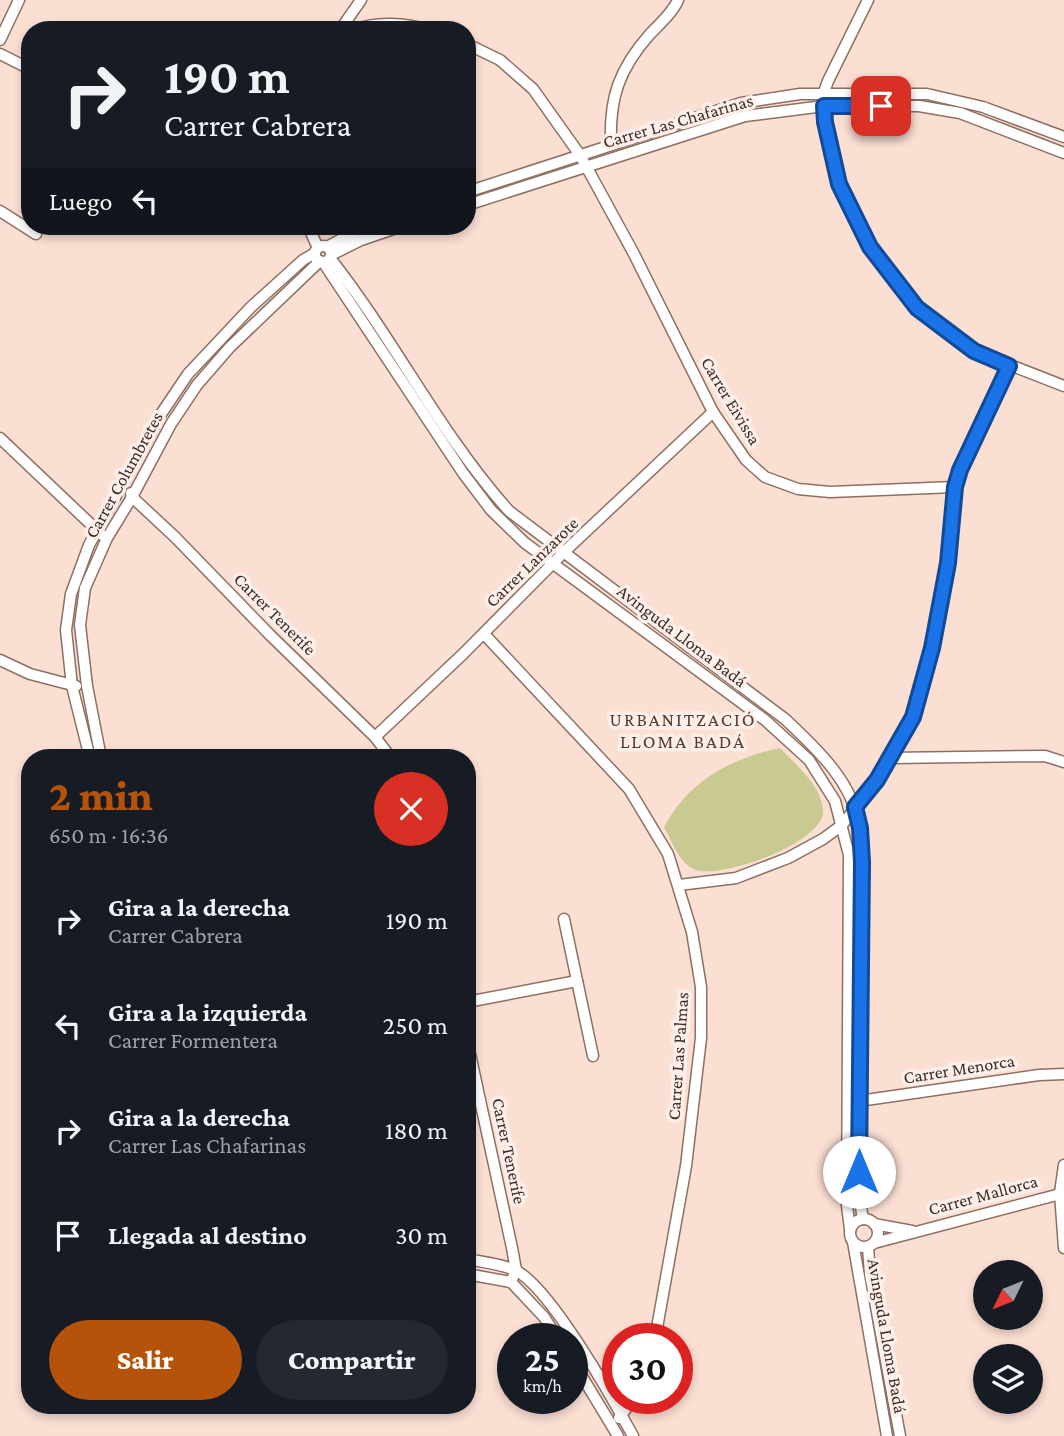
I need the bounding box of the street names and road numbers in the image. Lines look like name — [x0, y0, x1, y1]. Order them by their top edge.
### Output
street label: Carrer Las Chafarinas — [601, 90, 755, 152]
street label: Carrer Eivissa — [697, 353, 765, 449]
street label: Carrer Columbretes — [81, 408, 167, 542]
street label: Carrer Lanzarote — [482, 513, 582, 611]
street label: Carrer Tenerife — [230, 569, 320, 659]
street label: Avinguda Lloma Badá — [613, 581, 751, 691]
street label: Carrer Las Palmas — [664, 991, 692, 1121]
street label: Carrer Menorca — [902, 1050, 1016, 1088]
street label: Carrer Tenerife — [488, 1096, 530, 1206]
street label: Carrer Mallorca — [926, 1171, 1040, 1219]
street label: Avinguda Lloma Badá — [864, 1257, 910, 1415]

